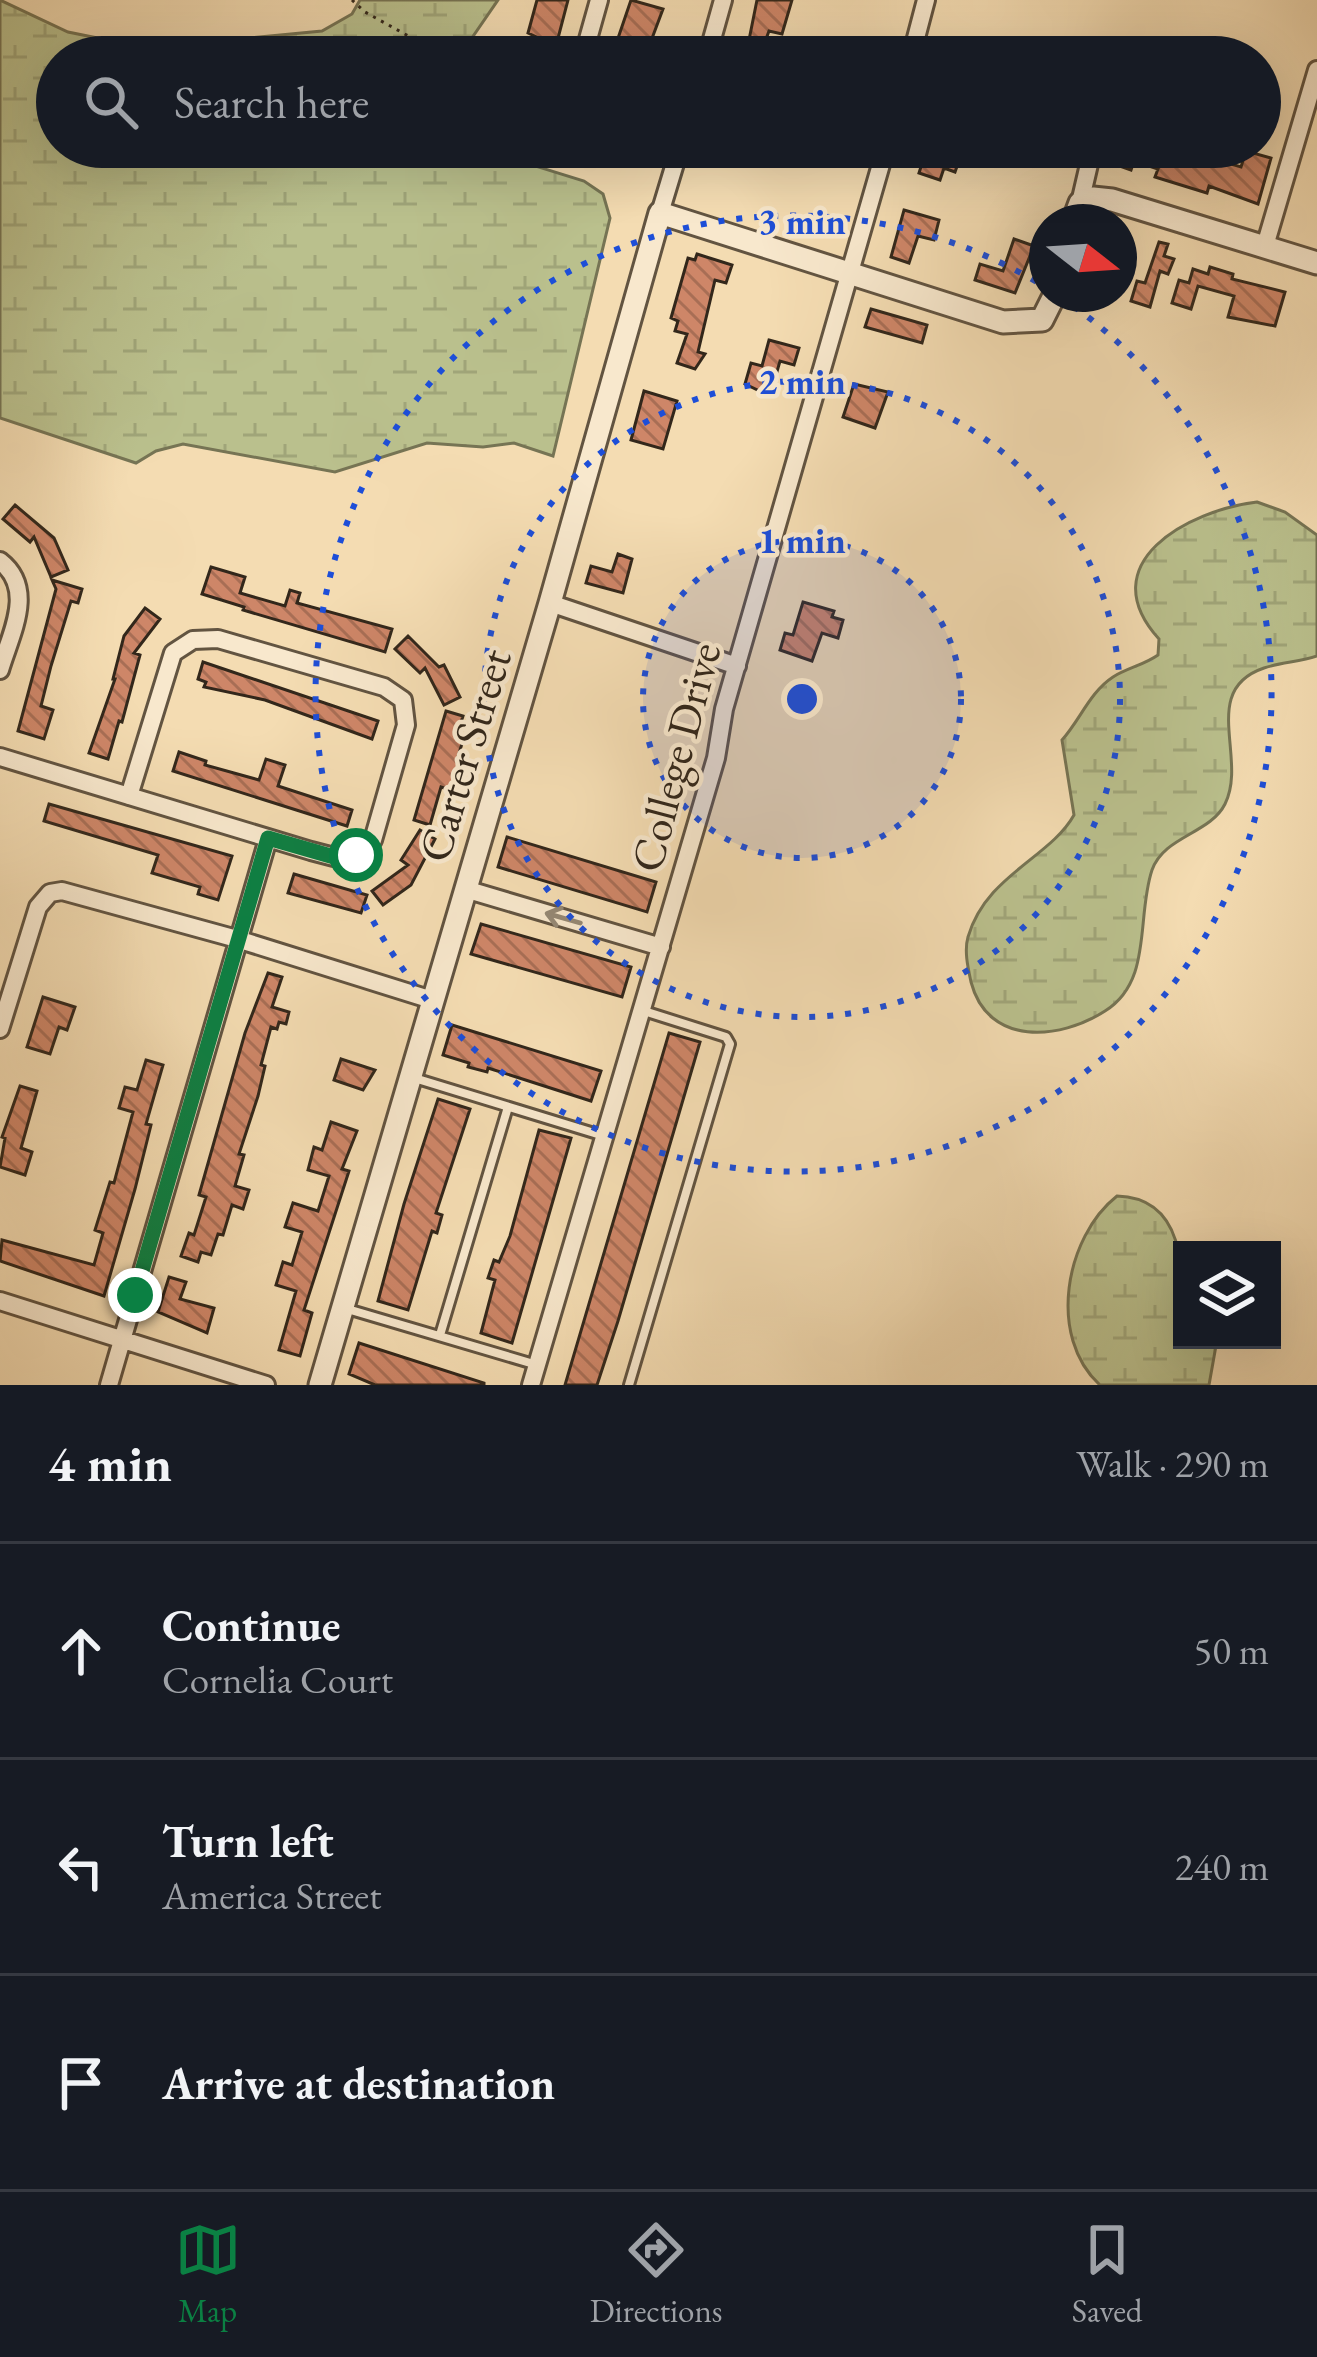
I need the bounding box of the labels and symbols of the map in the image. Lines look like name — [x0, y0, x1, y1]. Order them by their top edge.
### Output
text: 3 min — [758, 198, 846, 245]
north arrow — [1029, 204, 1137, 312]
text: 2 min — [758, 358, 846, 405]
text: 1 min — [758, 517, 846, 564]
street label: College Drive — [617, 636, 733, 878]
street label: Carter Street — [404, 642, 524, 868]
centre of rings — [781, 678, 823, 720]
route start — [329, 828, 383, 882]
one-way arrow — [545, 906, 583, 928]
route end — [108, 1268, 162, 1322]

